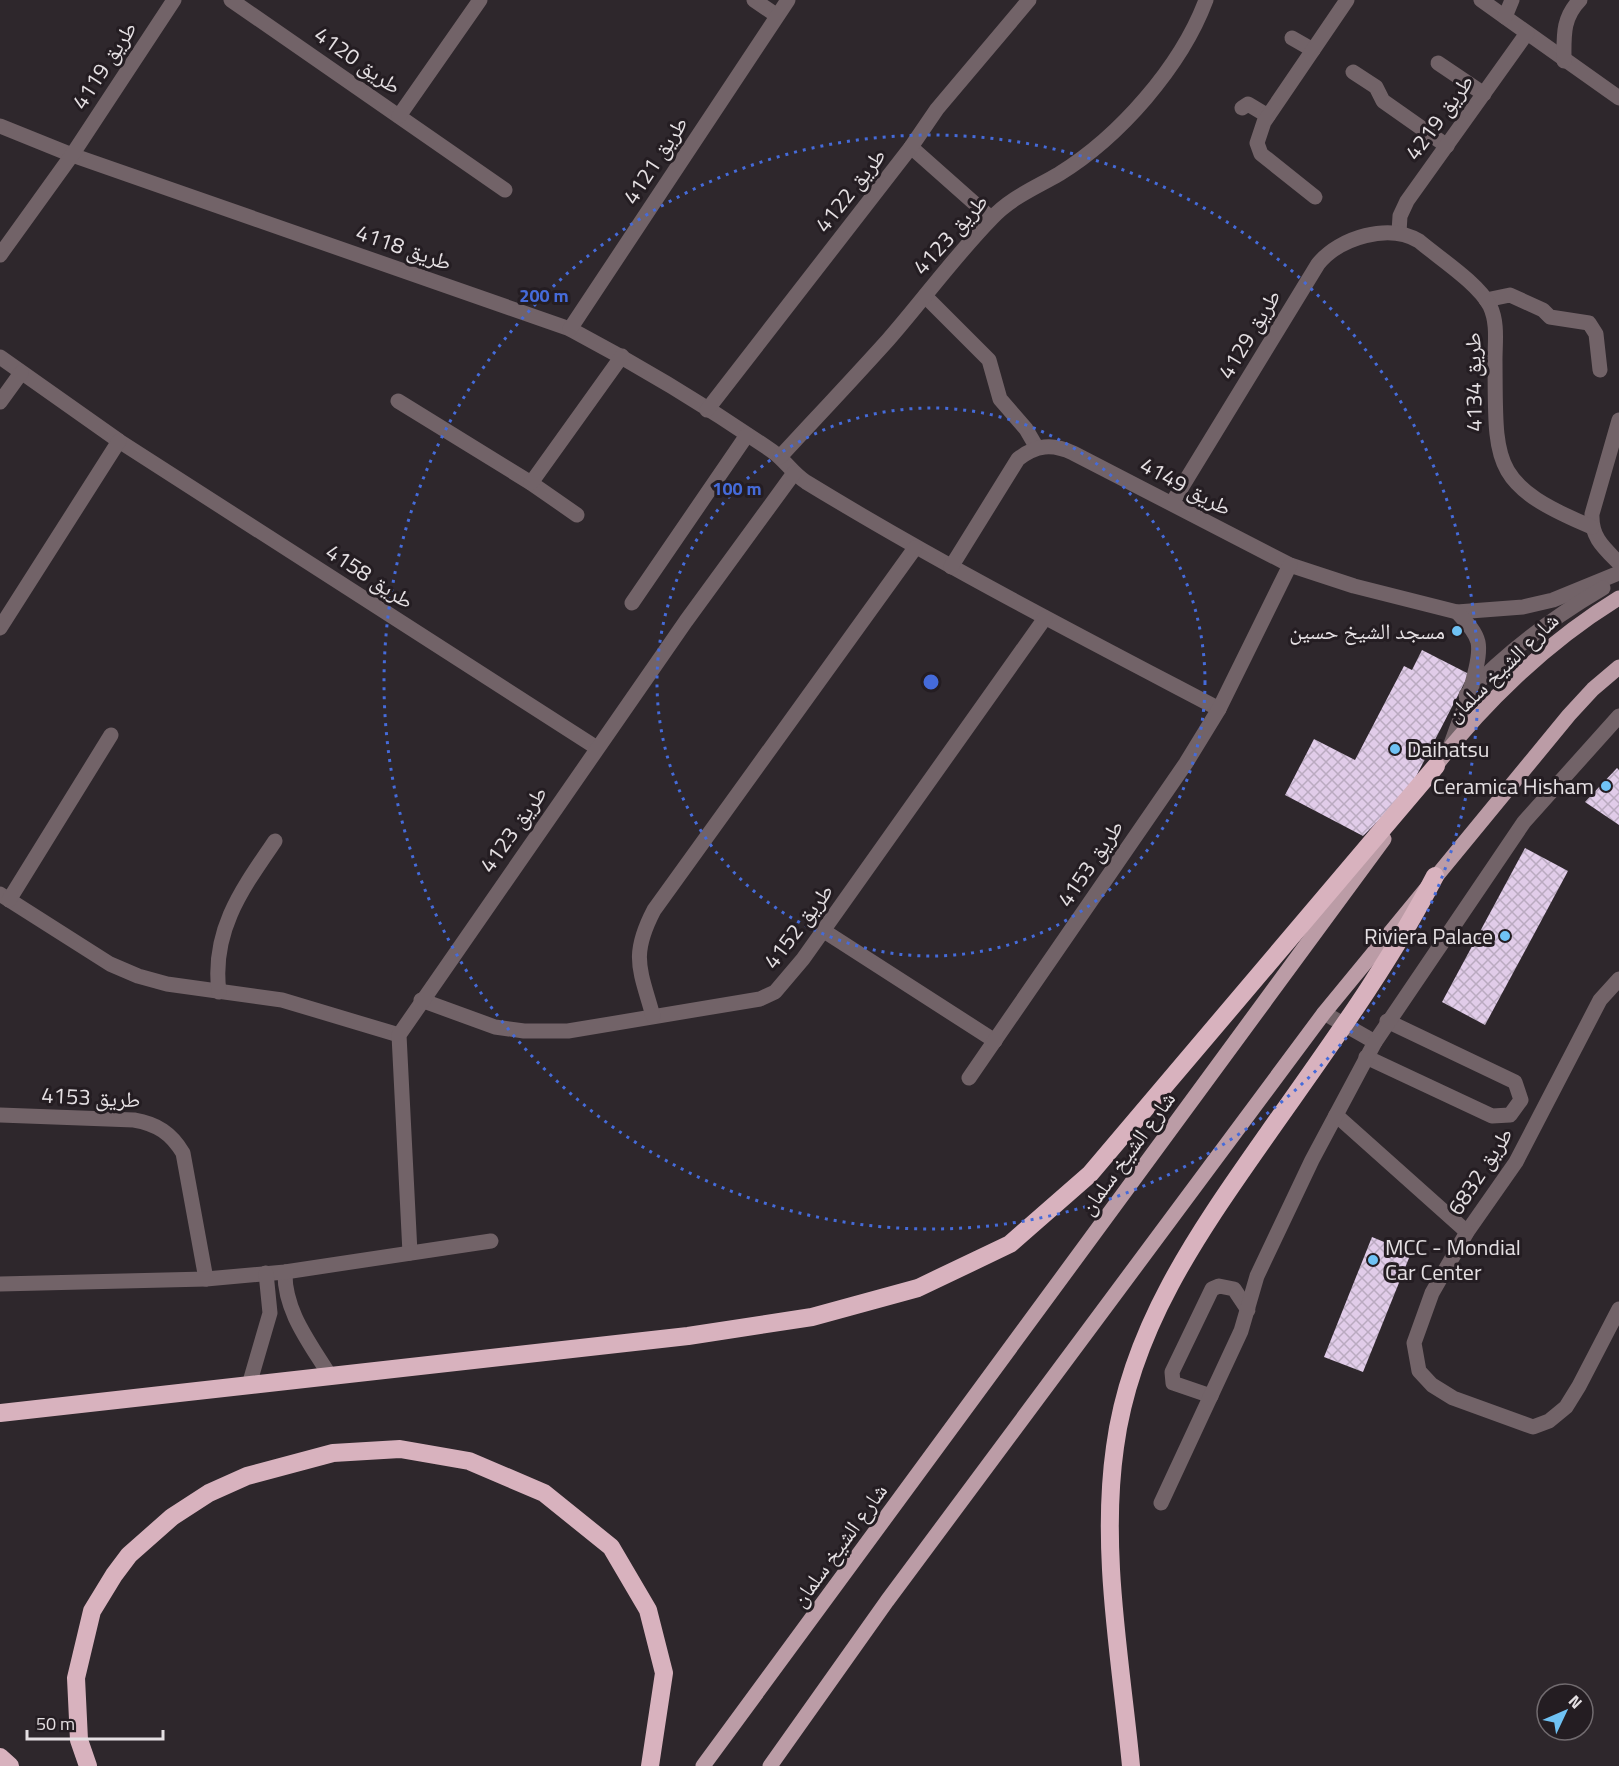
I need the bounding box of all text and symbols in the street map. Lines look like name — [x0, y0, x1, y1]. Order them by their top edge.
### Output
street label: طريق 4119 — [63, 14, 145, 116]
street label: طريق 4120 — [308, 18, 408, 102]
street label: طريق 4219 — [1396, 67, 1482, 167]
street label: طريق 4121 — [614, 109, 696, 211]
street label: طريق 4122 — [806, 140, 894, 240]
street label: طريق 4123 — [904, 186, 996, 282]
street label: طريق 4118 — [352, 215, 456, 279]
text: 200 m — [519, 282, 569, 309]
street label: طريق 4129 — [1209, 283, 1289, 385]
street label: طريق 4134 — [1455, 332, 1491, 432]
street label: طريق 4149 — [1134, 448, 1238, 524]
text: 100 m — [712, 475, 762, 502]
street label: طريق 4158 — [319, 535, 421, 617]
street label: شارع الشيخ سلمان — [1438, 604, 1566, 730]
place label: مسجد الشيخ حسين — [1289, 614, 1445, 648]
marker: مسجد الشيخ حسين — [1450, 624, 1464, 638]
centre of rings — [921, 672, 941, 692]
place label: Daihatsu — [1407, 732, 1490, 766]
marker: Daihatsu — [1388, 742, 1402, 756]
place label: Ceramica Hisham — [1433, 769, 1594, 803]
street label: طريق 4123 — [471, 779, 555, 879]
marker: Ceramica Hisham — [1599, 779, 1613, 793]
street label: طريق 4153 — [1048, 812, 1132, 914]
street label: طريق 4152 — [755, 876, 841, 976]
place label: Riviera Palace — [1364, 919, 1493, 953]
marker: Riviera Palace — [1498, 929, 1512, 943]
street label: طريق 4153 — [41, 1077, 141, 1117]
street label: شارع الشيخ سلمان — [1070, 1084, 1184, 1222]
street label: طريق 6832 — [1439, 1120, 1521, 1222]
place label: MCC - Mondial Car Center — [1385, 1230, 1521, 1289]
marker: MCC - Mondial Car Center — [1366, 1253, 1380, 1267]
street label: شارع الشيخ سلمان — [782, 1476, 896, 1614]
north arrow — [1535, 1682, 1595, 1742]
text: N — [1563, 1689, 1588, 1714]
scale bar — [27, 1703, 164, 1741]
text: 50 m — [36, 1710, 75, 1737]

